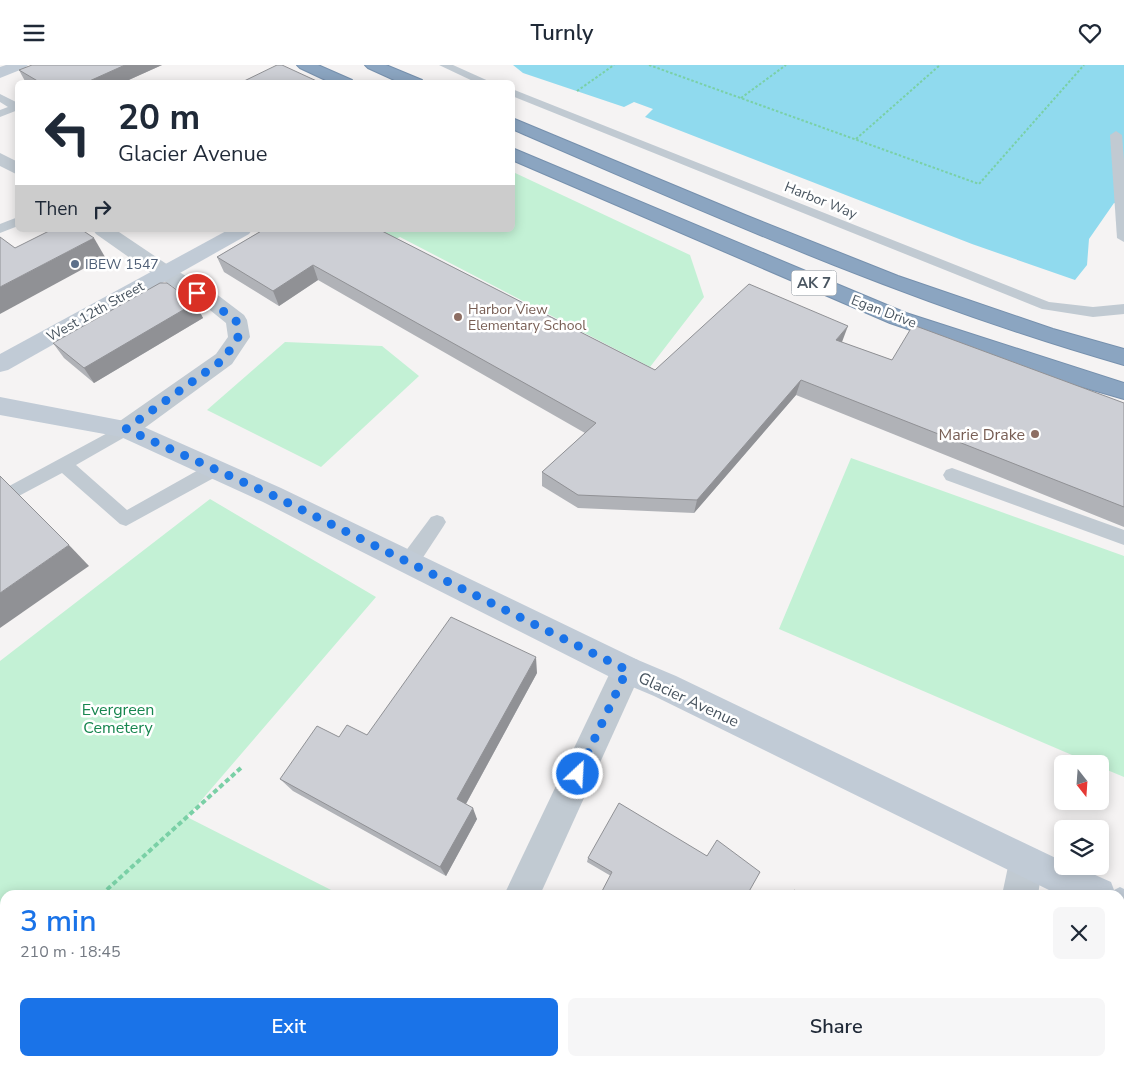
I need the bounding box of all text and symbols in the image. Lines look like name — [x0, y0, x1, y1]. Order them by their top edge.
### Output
text: Turnly — [530, 18, 594, 48]
icon: menu — [20, 19, 48, 47]
icon: heart — [1076, 19, 1104, 47]
text: 20 m — [118, 94, 200, 141]
icon: left — [35, 100, 100, 165]
text: Glacier Avenue — [118, 139, 268, 169]
street label: Harbor Way — [782, 177, 861, 224]
icon: right — [88, 195, 116, 223]
text: Then — [35, 196, 78, 222]
place label: IBEW 1547 — [85, 255, 159, 274]
marker: IBEW 1547 — [69, 258, 81, 270]
road number: AK 7 — [792, 271, 836, 295]
pin — [176, 272, 218, 314]
street label: West 12th Street — [43, 277, 147, 346]
icon: arrive — [183, 279, 211, 307]
street label: Egan Drive — [848, 290, 919, 333]
place label: Harbor View Elementary School — [468, 300, 587, 335]
marker: Harbor View Elementary School — [452, 311, 464, 323]
place label: Marie Drake — [938, 424, 1025, 446]
marker: Marie Drake — [1029, 428, 1041, 440]
street label: Glacier Avenue — [635, 667, 743, 733]
park label: Evergreen Cemetery — [82, 699, 154, 739]
position arrow — [551, 747, 603, 799]
north arrow — [1054, 755, 1109, 810]
map controls — [1054, 755, 1109, 875]
button: layers — [1054, 820, 1109, 875]
text: 3 min — [20, 901, 96, 942]
button: close — [1053, 907, 1105, 959]
text: 210 m · 18:45 — [20, 941, 121, 963]
button: Exit — [20, 998, 558, 1056]
button: Share — [568, 998, 1105, 1056]

